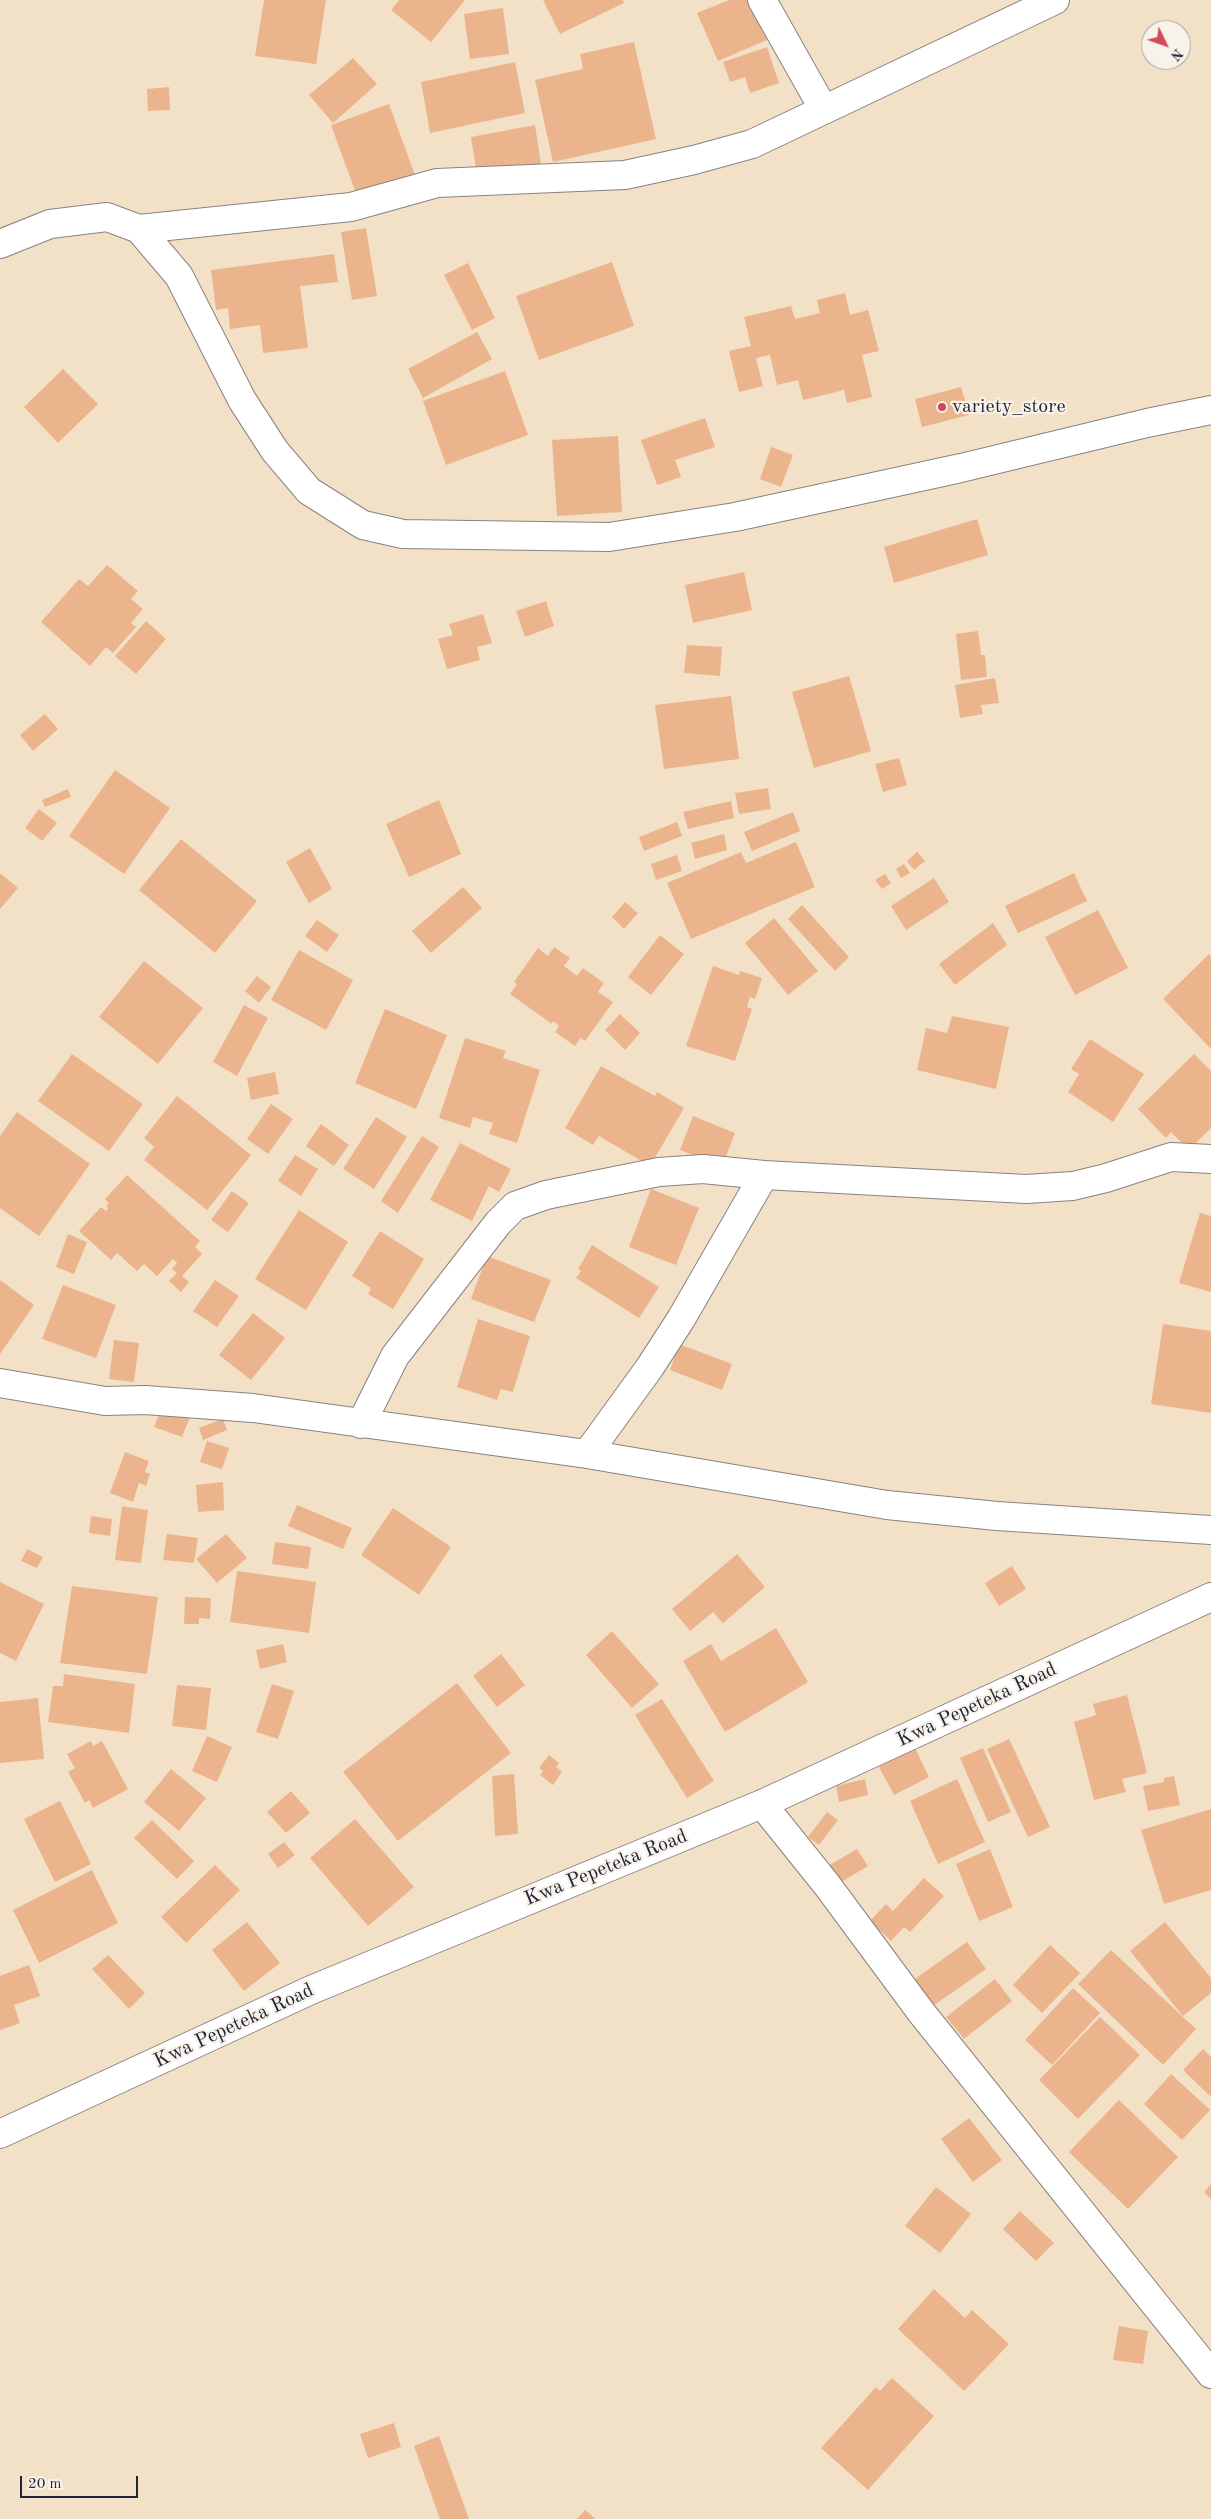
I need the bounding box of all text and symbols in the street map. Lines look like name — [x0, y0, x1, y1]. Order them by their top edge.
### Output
north arrow — [1141, 20, 1191, 70]
text: N — [1168, 46, 1185, 63]
place label: variety_store — [952, 395, 1066, 419]
marker: variety_store — [936, 401, 948, 413]
street label: Kwa Pepeteka Road — [893, 1657, 1061, 1753]
street label: Kwa Pepeteka Road — [521, 1824, 691, 1912]
street label: Kwa Pepeteka Road — [150, 1978, 318, 2074]
scale bar — [22, 2466, 140, 2498]
text: 20 m — [28, 2477, 62, 2492]

